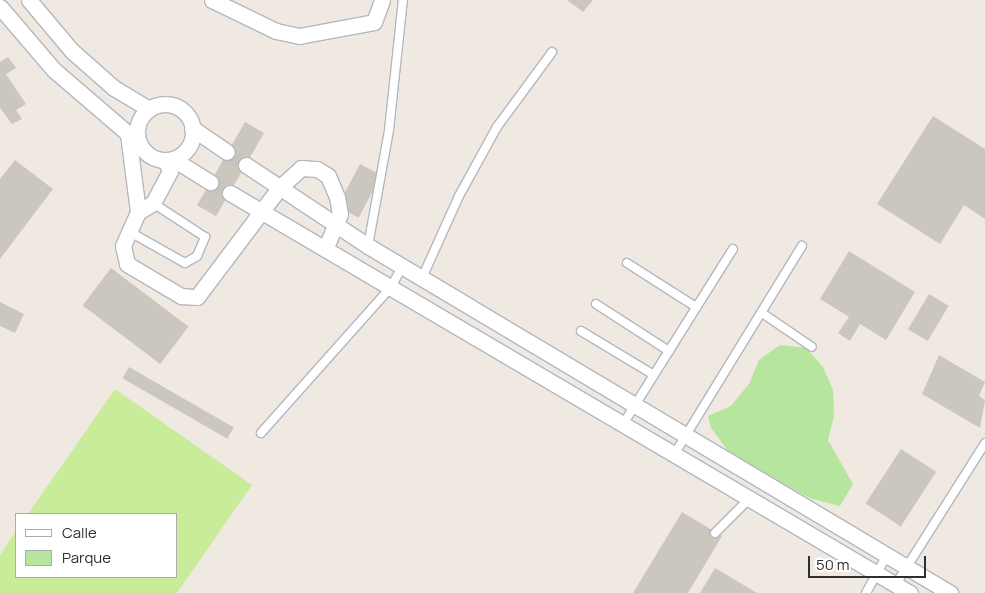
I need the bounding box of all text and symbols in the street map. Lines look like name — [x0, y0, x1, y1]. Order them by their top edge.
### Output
legend — [15, 513, 178, 578]
text: Calle — [62, 522, 97, 543]
scale bar — [810, 546, 928, 578]
text: Parque — [62, 547, 111, 568]
text: 50 m — [816, 554, 850, 575]

